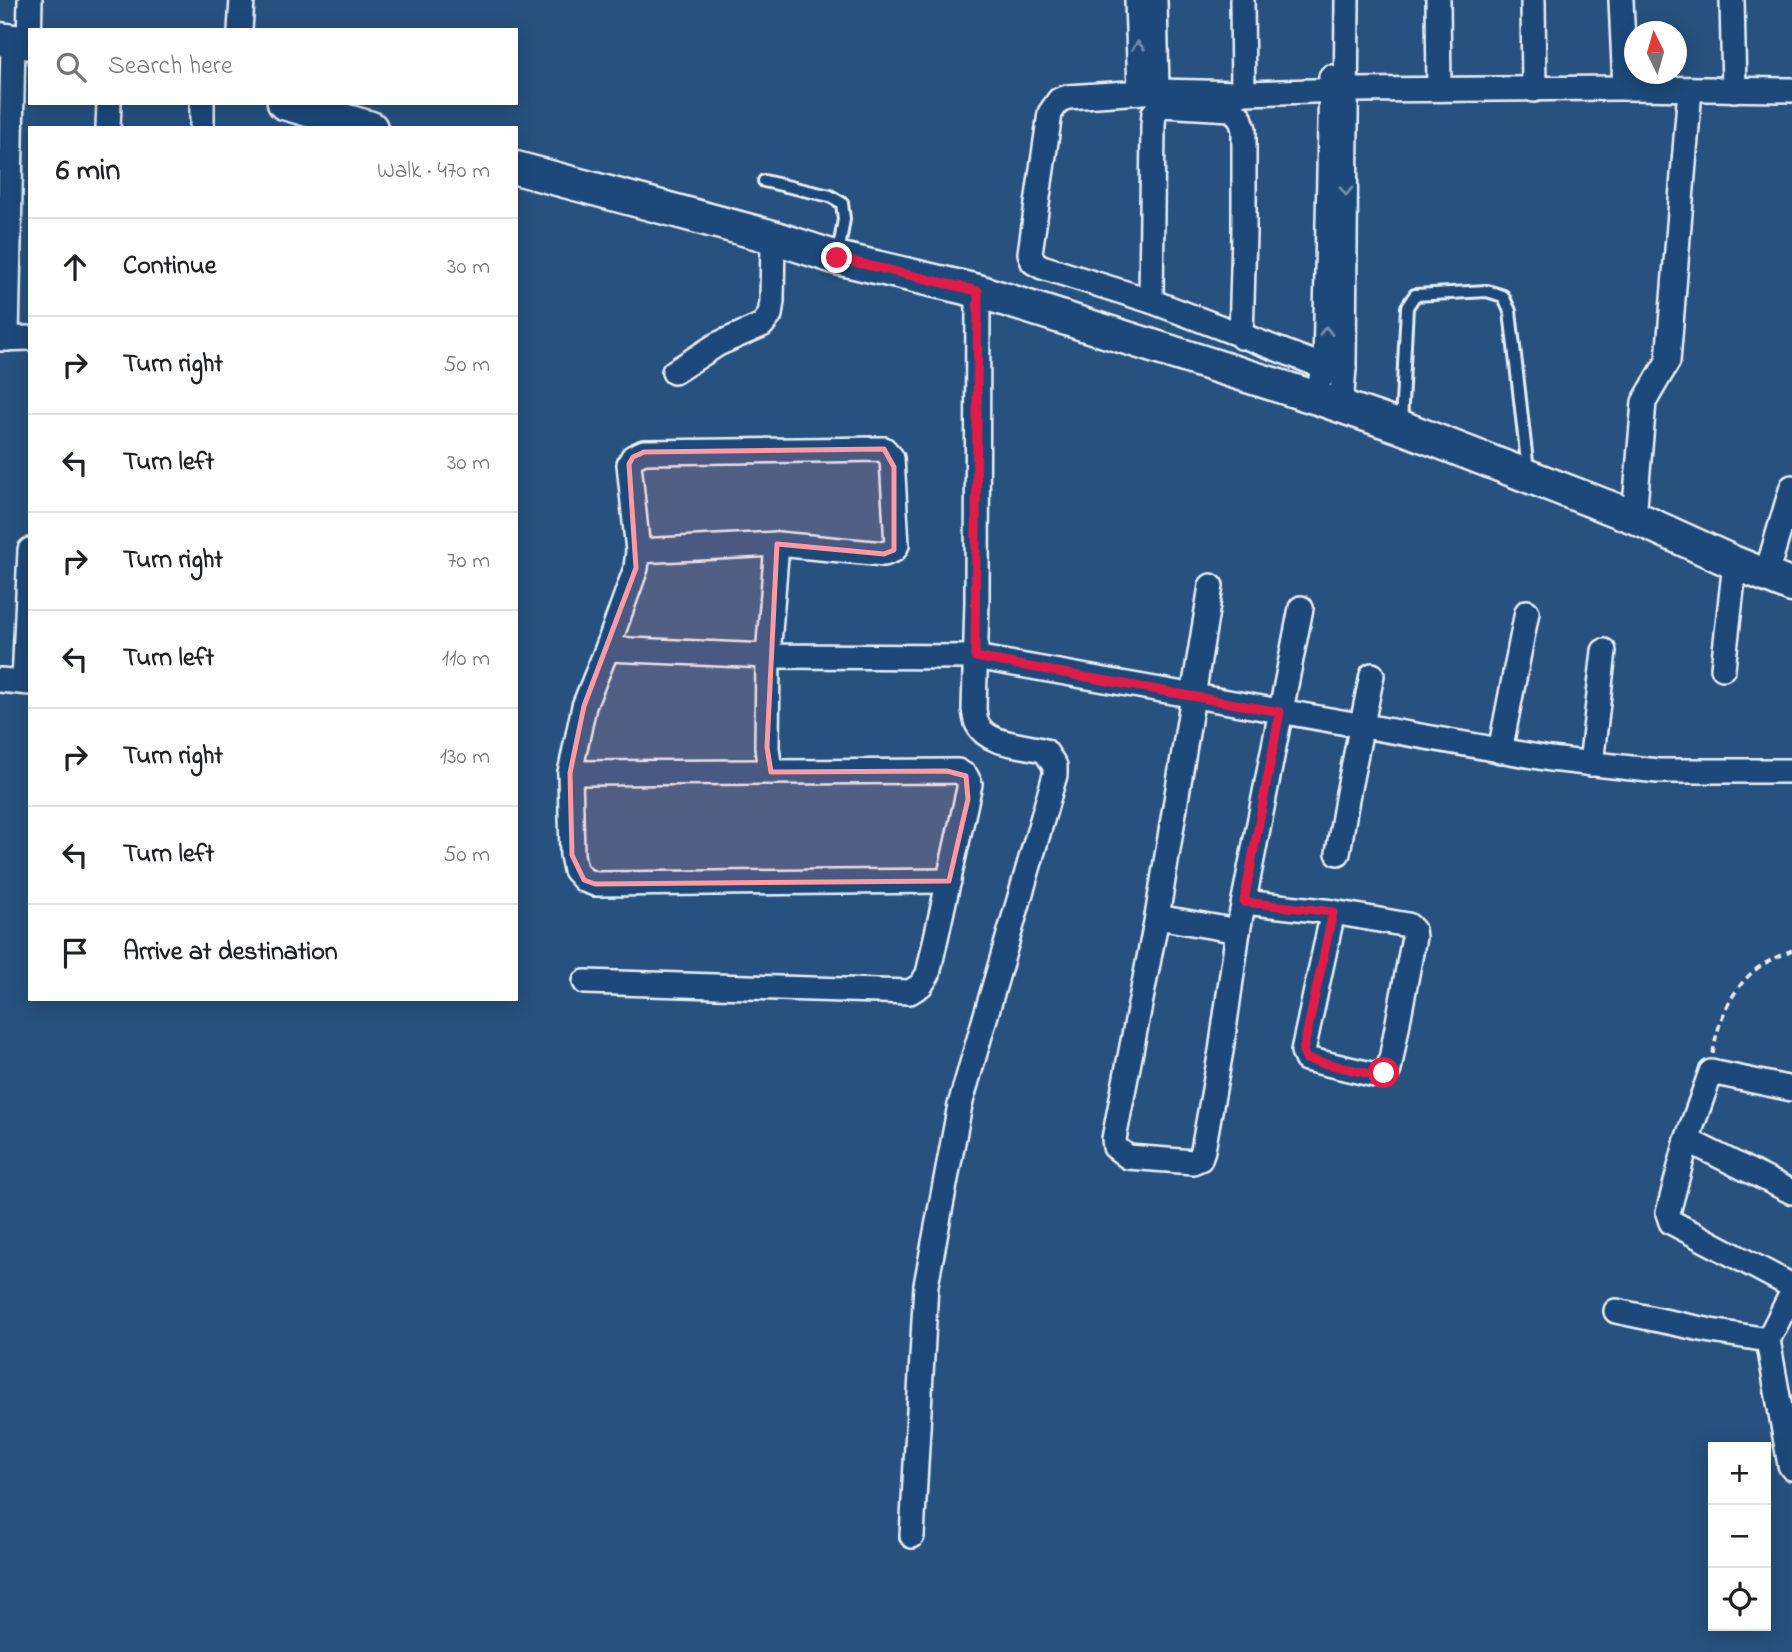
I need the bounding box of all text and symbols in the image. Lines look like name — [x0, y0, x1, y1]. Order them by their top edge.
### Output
north arrow — [1624, 21, 1687, 84]
search box — [28, 28, 518, 105]
one-way arrow — [1131, 40, 1146, 51]
icon: search — [52, 48, 90, 86]
text: Search here — [108, 48, 233, 86]
text: 6 min — [56, 150, 120, 194]
text: Walk · 470 m — [377, 155, 490, 188]
one-way arrow — [1338, 186, 1354, 196]
route end — [821, 242, 852, 273]
icon: ahead — [56, 248, 94, 286]
text: Continue — [123, 248, 216, 286]
text: 30 m — [447, 251, 490, 284]
one-way arrow — [1318, 325, 1333, 336]
icon: right — [56, 346, 94, 384]
text: Turn right — [123, 346, 223, 384]
text: 50 m — [443, 349, 490, 382]
icon: left — [56, 444, 94, 482]
text: Turn left — [123, 444, 214, 482]
text: 30 m — [447, 447, 490, 480]
icon: right — [56, 542, 94, 580]
text: Turn right — [123, 542, 223, 580]
text: 70 m — [447, 545, 490, 578]
icon: left — [56, 640, 94, 678]
text: Turn left — [123, 640, 214, 678]
text: 110 m — [442, 643, 490, 676]
icon: right — [56, 738, 94, 776]
text: Turn right — [123, 738, 223, 776]
text: 130 m — [440, 741, 490, 774]
icon: left — [56, 836, 94, 874]
text: Turn left — [123, 836, 214, 874]
text: 50 m — [443, 839, 490, 872]
icon: arrive — [56, 934, 94, 972]
text: Arrive at destination — [123, 934, 338, 972]
route start — [1368, 1057, 1399, 1088]
map controls — [1708, 1442, 1771, 1631]
button: + — [1708, 1442, 1771, 1505]
button: − — [1708, 1505, 1771, 1568]
button: locate — [1708, 1568, 1771, 1631]

